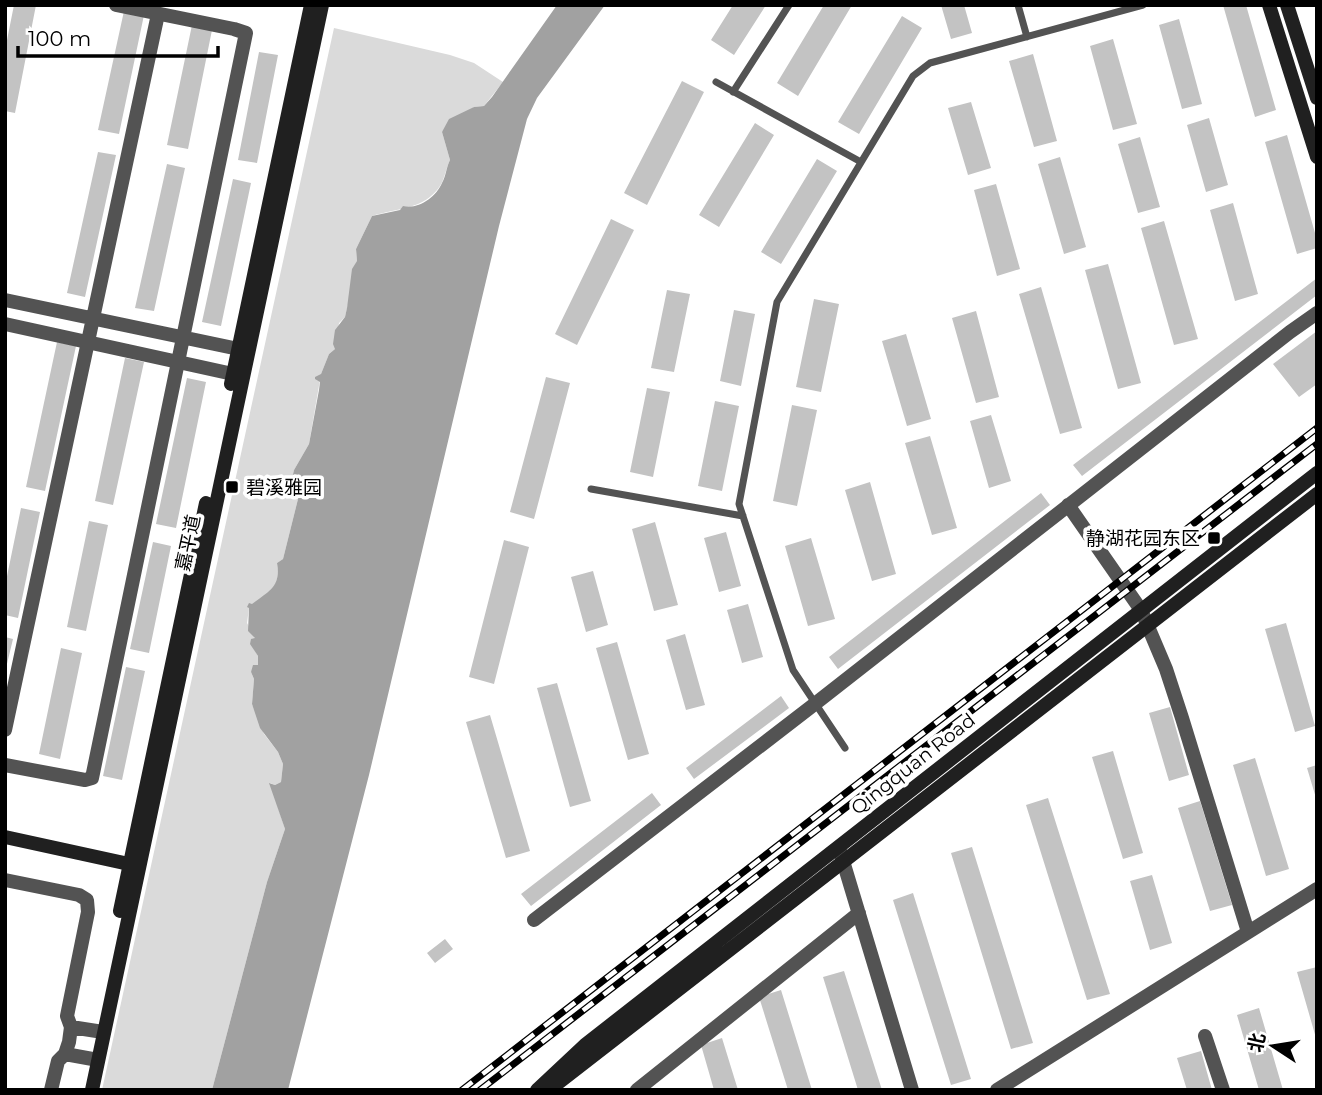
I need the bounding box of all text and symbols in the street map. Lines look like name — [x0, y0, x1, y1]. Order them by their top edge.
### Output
scale bar — [18, 14, 217, 58]
text: 100 m — [28, 26, 91, 51]
place label: 碧溪雅园 — [246, 476, 322, 499]
marker: 碧溪雅园 — [224, 479, 240, 495]
street label: 嘉平道 — [171, 513, 205, 573]
place label: 静湖花园东区 — [1086, 527, 1200, 550]
marker: 静湖花园东区 — [1206, 530, 1222, 546]
street label: Qingquan Road — [846, 708, 980, 820]
north arrow — [1238, 1011, 1308, 1081]
text: 北 — [1244, 1031, 1270, 1054]

